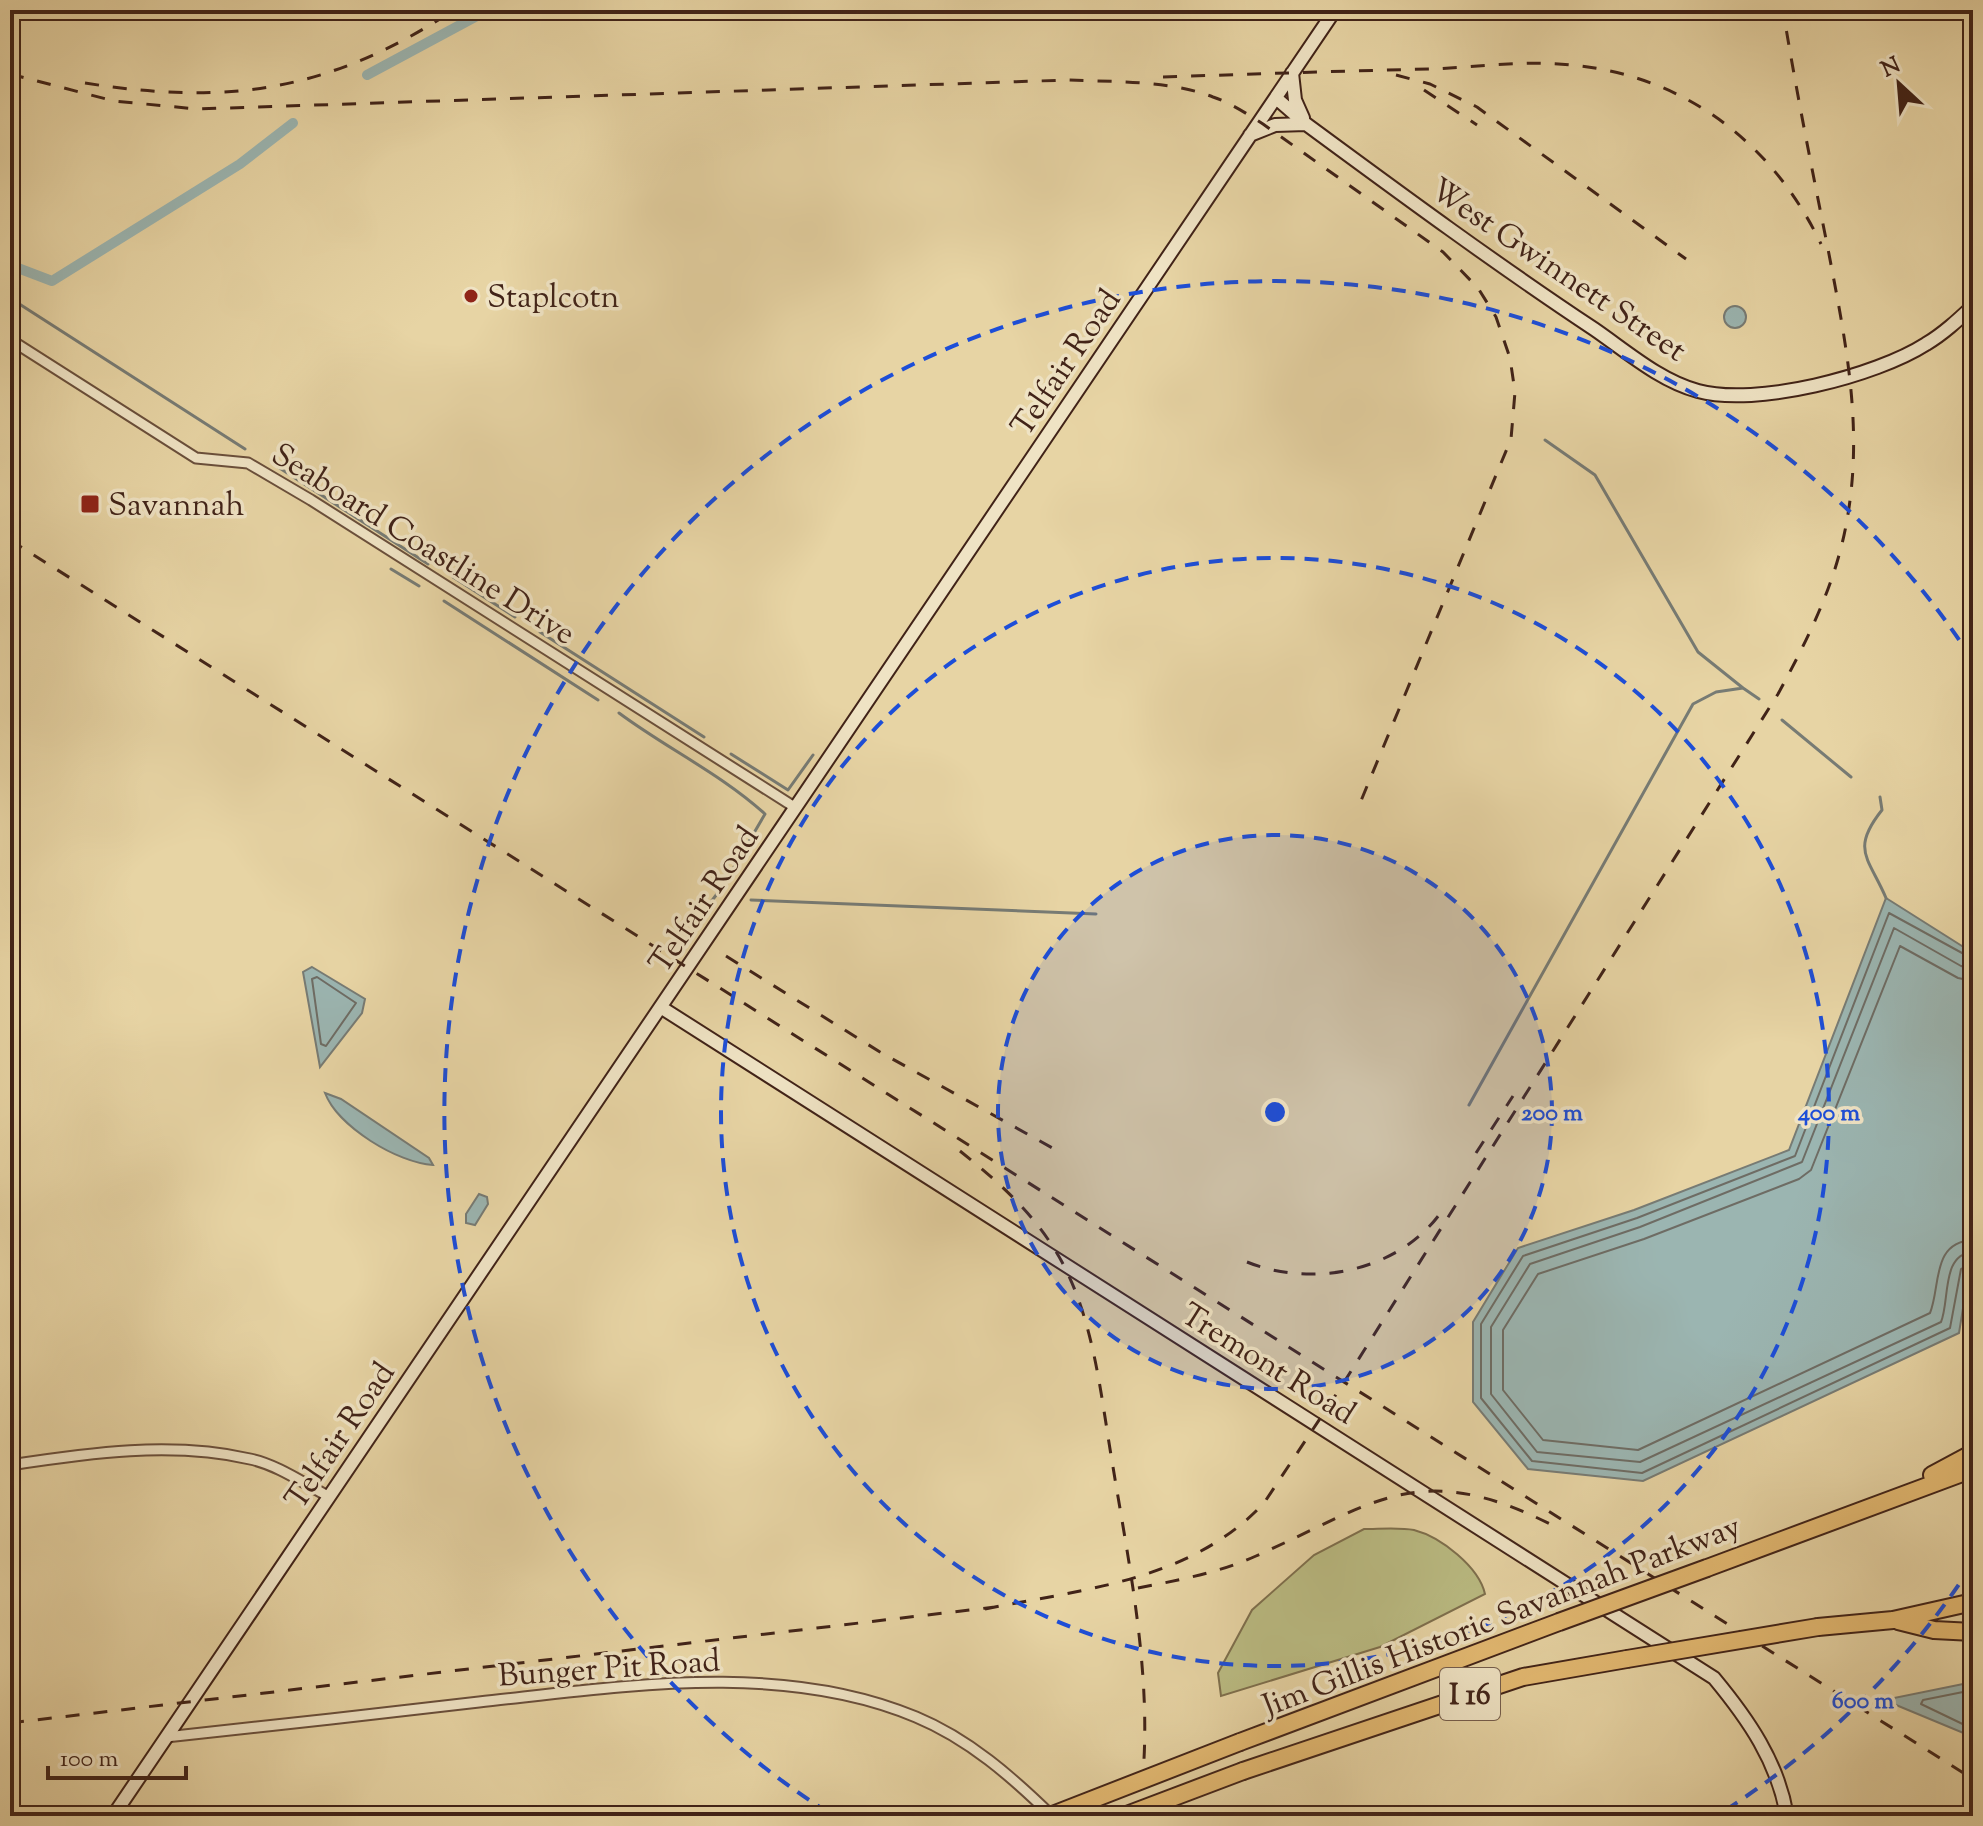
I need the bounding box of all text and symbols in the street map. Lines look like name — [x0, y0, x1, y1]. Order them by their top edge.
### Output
north arrow — [1859, 44, 1939, 124]
text: N — [1877, 50, 1907, 87]
street label: West Gwinnett Street — [1420, 168, 1695, 375]
place label: Staplcotn — [487, 276, 619, 322]
street label: Telfair Road — [1001, 281, 1134, 447]
marker: Staplcotn — [462, 287, 480, 305]
street label: Seaboard Coastline Drive — [262, 433, 583, 658]
place label: Savannah — [108, 484, 244, 530]
marker: Savannah — [79, 493, 101, 515]
street label: Telfair Road — [639, 818, 772, 984]
text: 200 m — [1521, 1097, 1583, 1131]
text: 400 m — [1797, 1097, 1860, 1131]
centre of rings — [1261, 1098, 1289, 1126]
street label: Tremont Road — [1171, 1293, 1364, 1438]
street label: Telfair Road — [275, 1354, 408, 1520]
street label: Jim Gillis Historic Savannah Parkway — [1255, 1505, 1748, 1731]
street label: Bunger Pit Road — [497, 1639, 722, 1701]
road number: I 16 — [1440, 1668, 1500, 1720]
text: 600 m — [1832, 1685, 1894, 1719]
scale bar — [48, 1730, 186, 1780]
text: 100 m — [60, 1743, 118, 1777]

